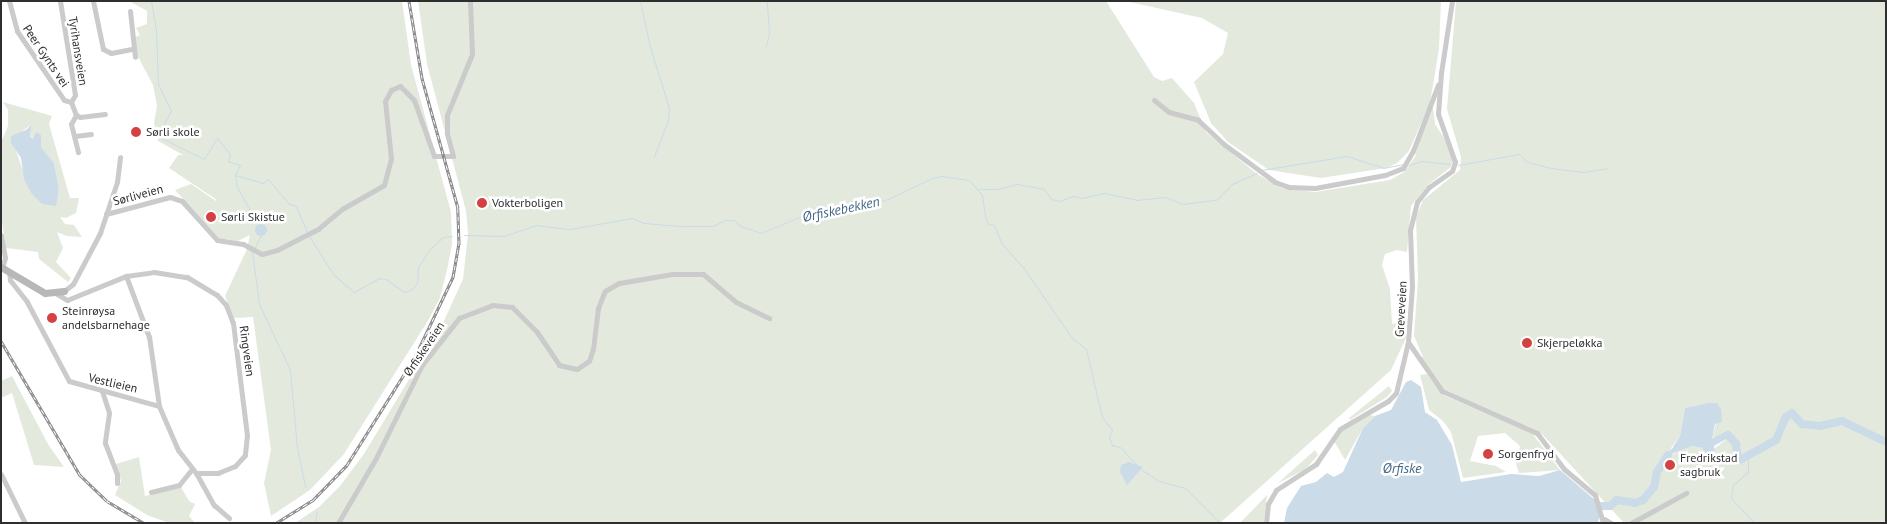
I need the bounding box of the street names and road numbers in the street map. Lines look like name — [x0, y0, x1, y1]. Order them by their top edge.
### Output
street label: Tyrihansveien — [65, 15, 91, 87]
street label: Peer Gynts vei — [20, 22, 72, 90]
street label: Sørliveien — [111, 181, 165, 209]
street label: Greveveien — [1392, 280, 1410, 338]
street label: Ørfiskeveien — [400, 319, 448, 379]
street label: Ringveien — [236, 325, 258, 377]
street label: Vestlieien — [87, 370, 139, 396]

